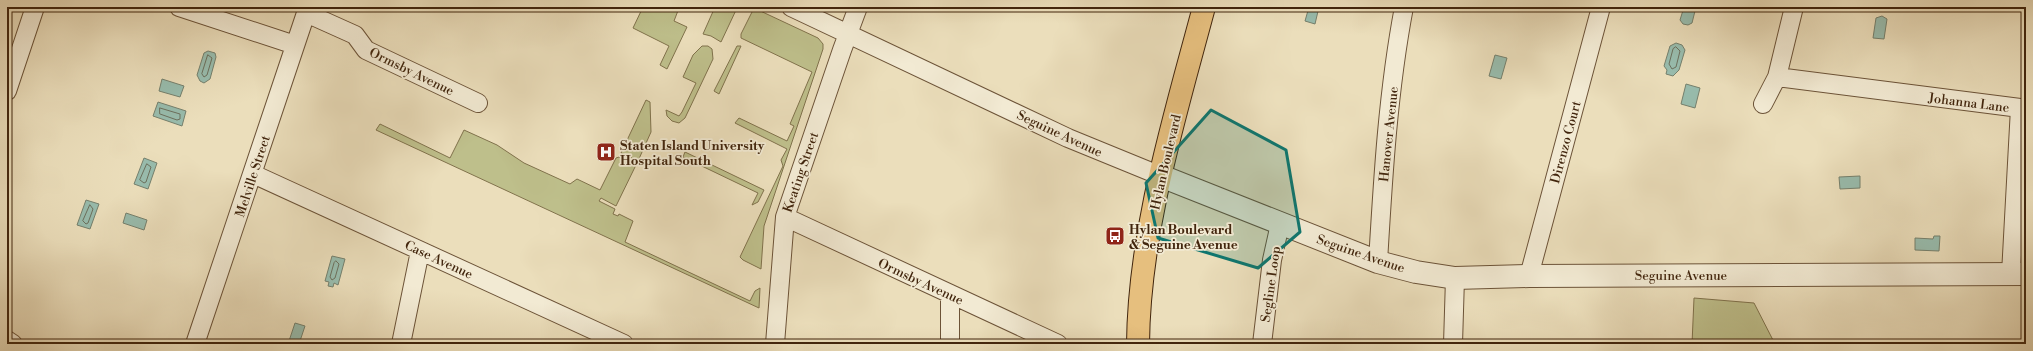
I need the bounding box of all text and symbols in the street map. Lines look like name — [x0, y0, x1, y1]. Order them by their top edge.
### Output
street label: Ormsby Avenue — [367, 44, 457, 99]
street label: Hanover Avenue — [1376, 85, 1402, 183]
street label: Johanna Lane — [1926, 90, 2011, 116]
street label: Direnzo Court — [1547, 99, 1585, 185]
street label: Seguine Avenue — [1014, 107, 1105, 161]
street label: Hylan Boulevard — [1147, 112, 1185, 212]
street label: Keating Street — [780, 130, 822, 215]
street label: Melville Street — [232, 133, 274, 219]
place label: Staten Island University Hospital South — [620, 138, 765, 169]
hospital icon: Staten Island University Hospital South — [595, 141, 617, 163]
place label: Hylan Boulevard & Seguine Avenue — [1129, 222, 1238, 253]
bus stop icon: Hylan Boulevard & Seguine Avenue — [1104, 225, 1126, 247]
street label: Seguine Avenue — [1314, 231, 1407, 277]
street label: Case Avenue — [402, 237, 476, 283]
street label: Segline Loop — [1258, 245, 1284, 323]
street label: Ormsby Avenue — [875, 255, 966, 309]
street label: Seguine Avenue — [1635, 268, 1728, 284]

